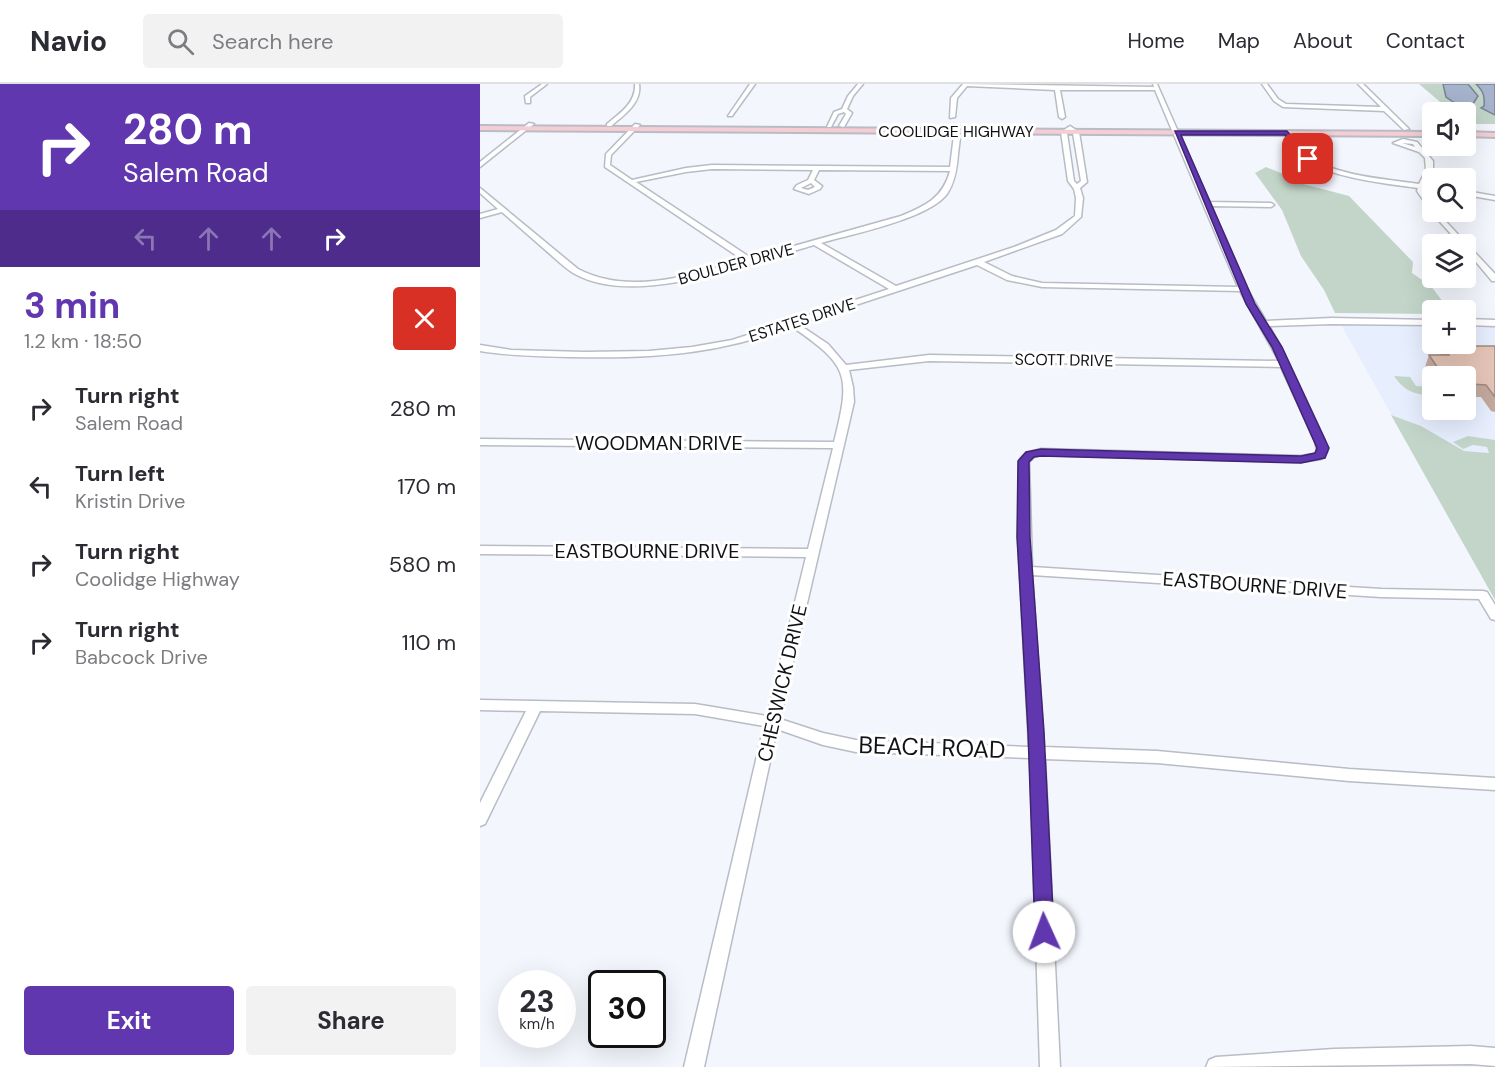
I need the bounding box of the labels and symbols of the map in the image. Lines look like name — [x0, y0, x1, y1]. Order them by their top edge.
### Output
street label: COOLIDGE HIGHWAY — [878, 121, 1034, 142]
pin — [1282, 133, 1333, 184]
street label: BOULDER DRIVE — [676, 238, 796, 290]
street label: ESTATES DRIVE — [746, 293, 858, 347]
street label: SCOTT DRIVE — [1014, 349, 1114, 371]
street label: WOODMAN DRIVE — [575, 430, 743, 456]
street label: EASTBOURNE DRIVE — [554, 538, 740, 564]
street label: EASTBOURNE DRIVE — [1162, 566, 1348, 604]
street label: CHESWICK DRIVE — [751, 602, 813, 764]
street label: BEACH ROAD — [858, 729, 1006, 765]
position arrow — [1012, 900, 1076, 964]
speed limit sign: 30 — [588, 970, 666, 1048]

